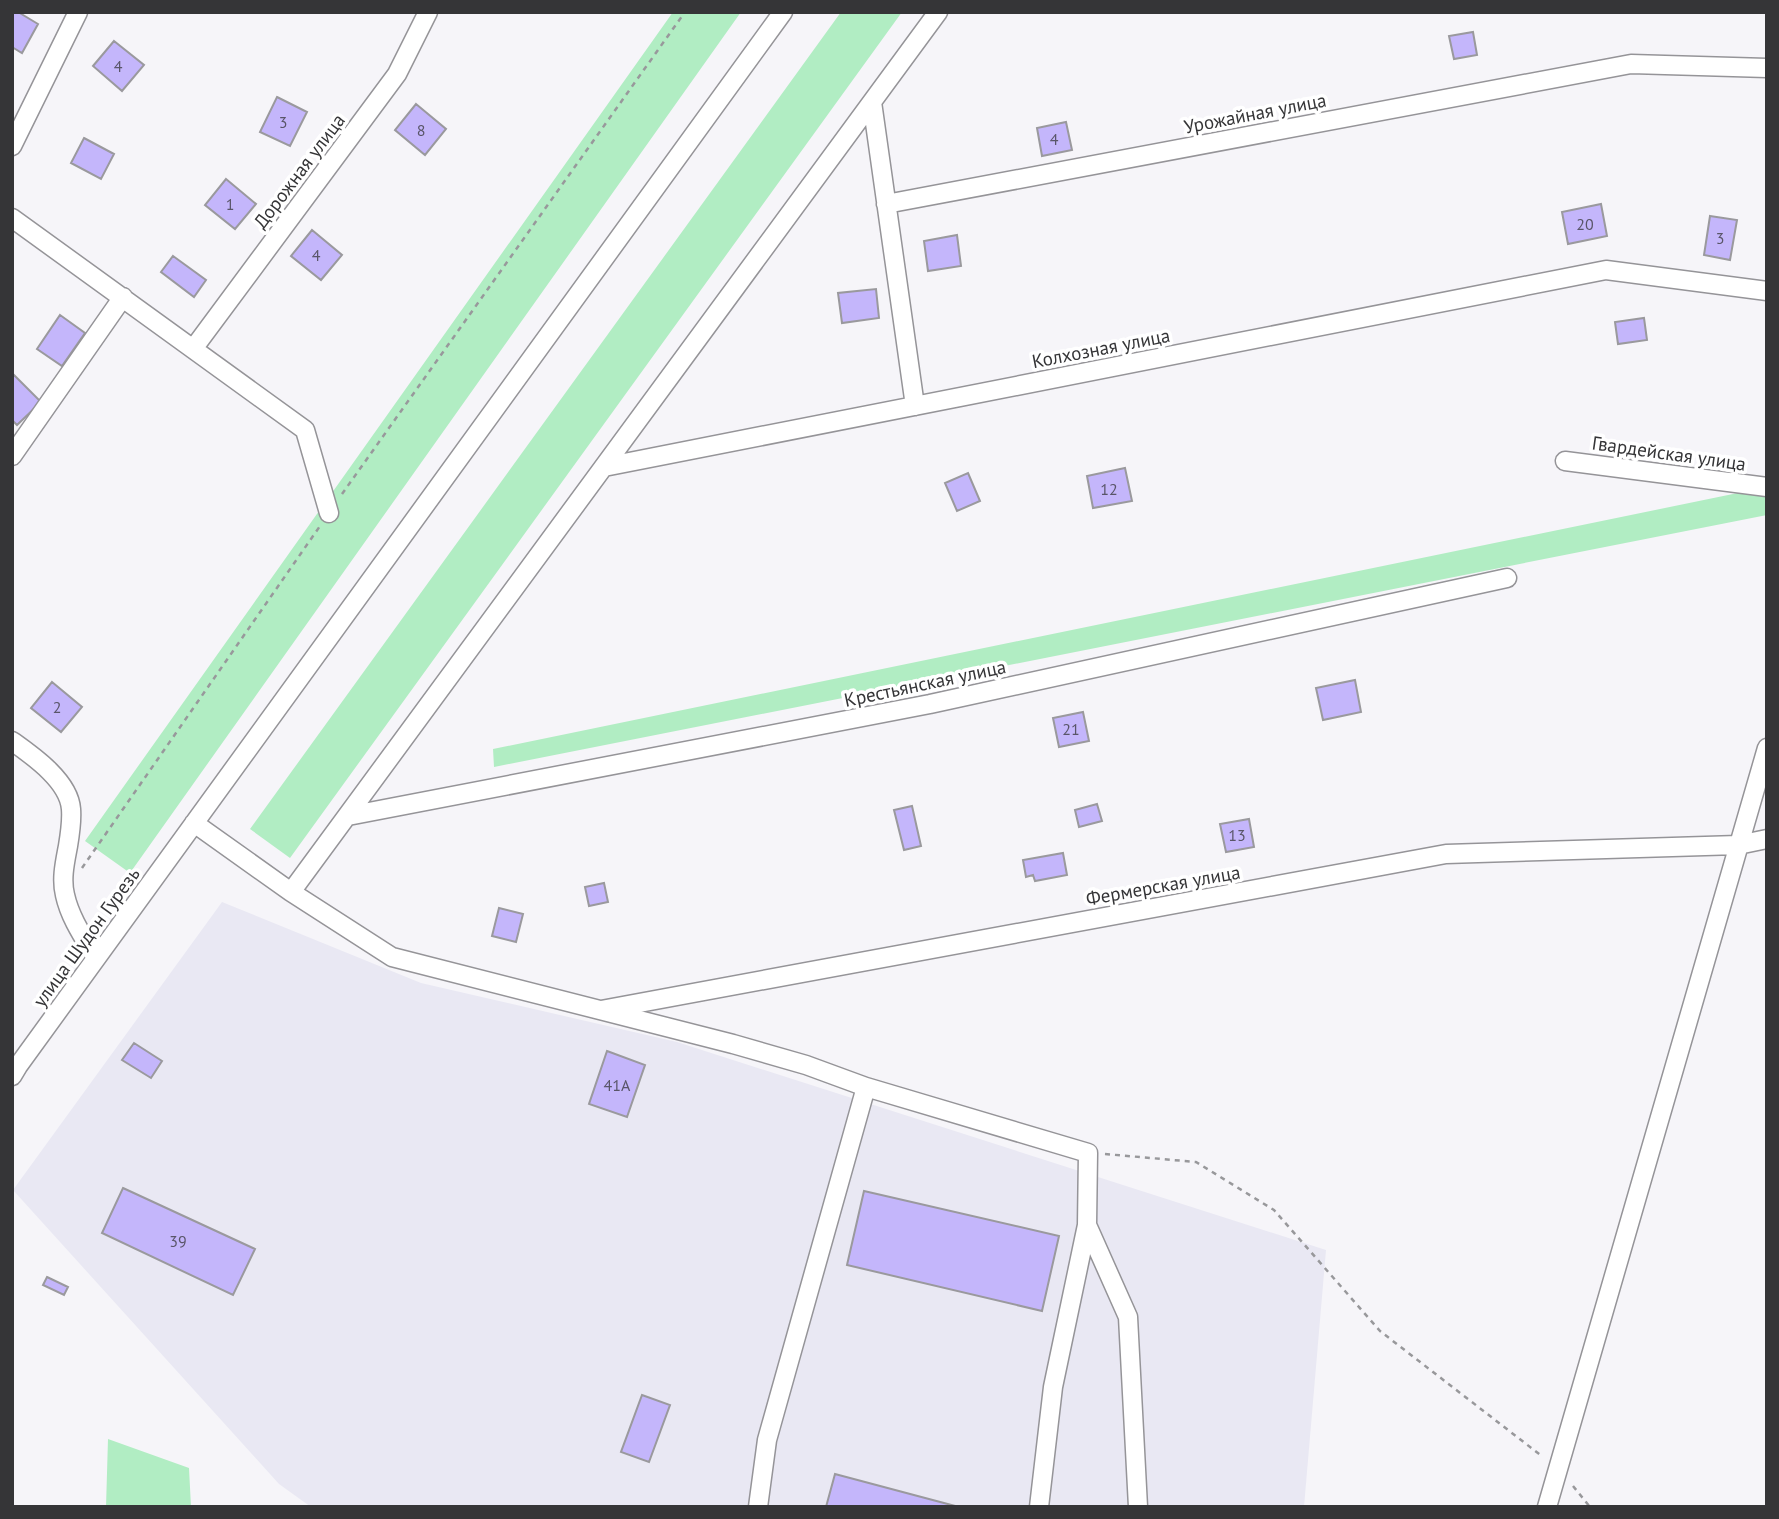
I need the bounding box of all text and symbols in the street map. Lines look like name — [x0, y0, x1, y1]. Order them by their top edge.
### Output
house number: 4 — [114, 56, 123, 76]
street label: Урожайная улица — [1182, 87, 1328, 139]
street label: Дорожная улица — [248, 109, 350, 233]
house number: 3 — [279, 112, 287, 132]
house number: 8 — [417, 120, 425, 140]
house number: 4 — [1050, 129, 1059, 149]
house number: 1 — [226, 194, 234, 214]
house number: 20 — [1576, 214, 1594, 234]
house number: 3 — [1716, 228, 1724, 248]
house number: 4 — [312, 245, 321, 265]
street label: Колхозная улица — [1030, 323, 1172, 373]
street label: Гвардейская улица — [1590, 430, 1748, 476]
house number: 12 — [1100, 479, 1118, 499]
street label: Крестьянская улица — [842, 654, 1008, 712]
house number: 2 — [53, 697, 61, 717]
house number: 21 — [1062, 719, 1080, 739]
house number: 13 — [1228, 825, 1246, 845]
street label: Фермерская улица — [1084, 860, 1242, 910]
street label: улица Шудон Гурезь — [27, 862, 145, 1012]
house number: 41А — [604, 1075, 631, 1095]
house number: 39 — [169, 1231, 187, 1251]

